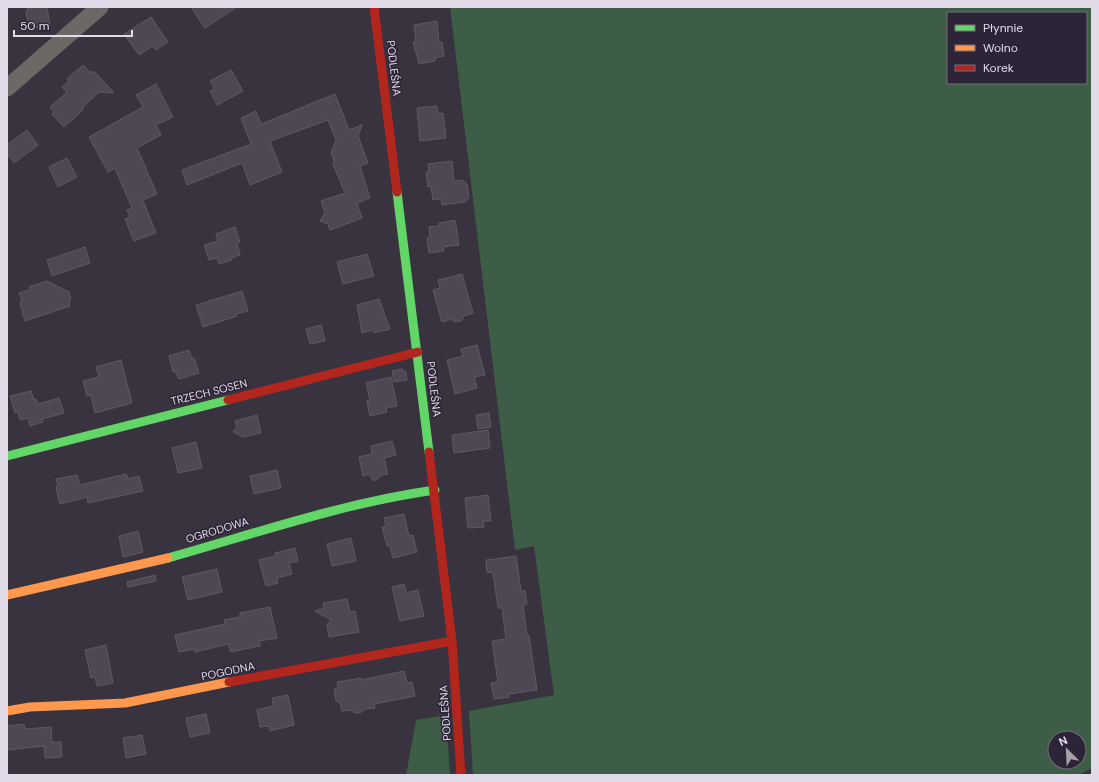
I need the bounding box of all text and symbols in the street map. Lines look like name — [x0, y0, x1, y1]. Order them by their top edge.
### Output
scale bar — [14, 12, 132, 38]
legend — [947, 12, 1087, 84]
text: 50 m — [20, 18, 49, 34]
text: Płynnie — [983, 20, 1023, 36]
street label: PODLEŚNA — [384, 39, 404, 97]
text: Wolno — [983, 40, 1018, 56]
text: Korek — [983, 60, 1014, 76]
street label: PODLEŚNA — [424, 360, 444, 418]
street label: TRZECH SOSEN — [169, 376, 249, 408]
street label: OGRODOWA — [184, 514, 250, 546]
street label: POGODNA — [200, 659, 256, 683]
street label: PODLEŚNA — [436, 685, 454, 741]
north arrow — [1047, 730, 1087, 770]
text: N — [1056, 733, 1069, 749]

